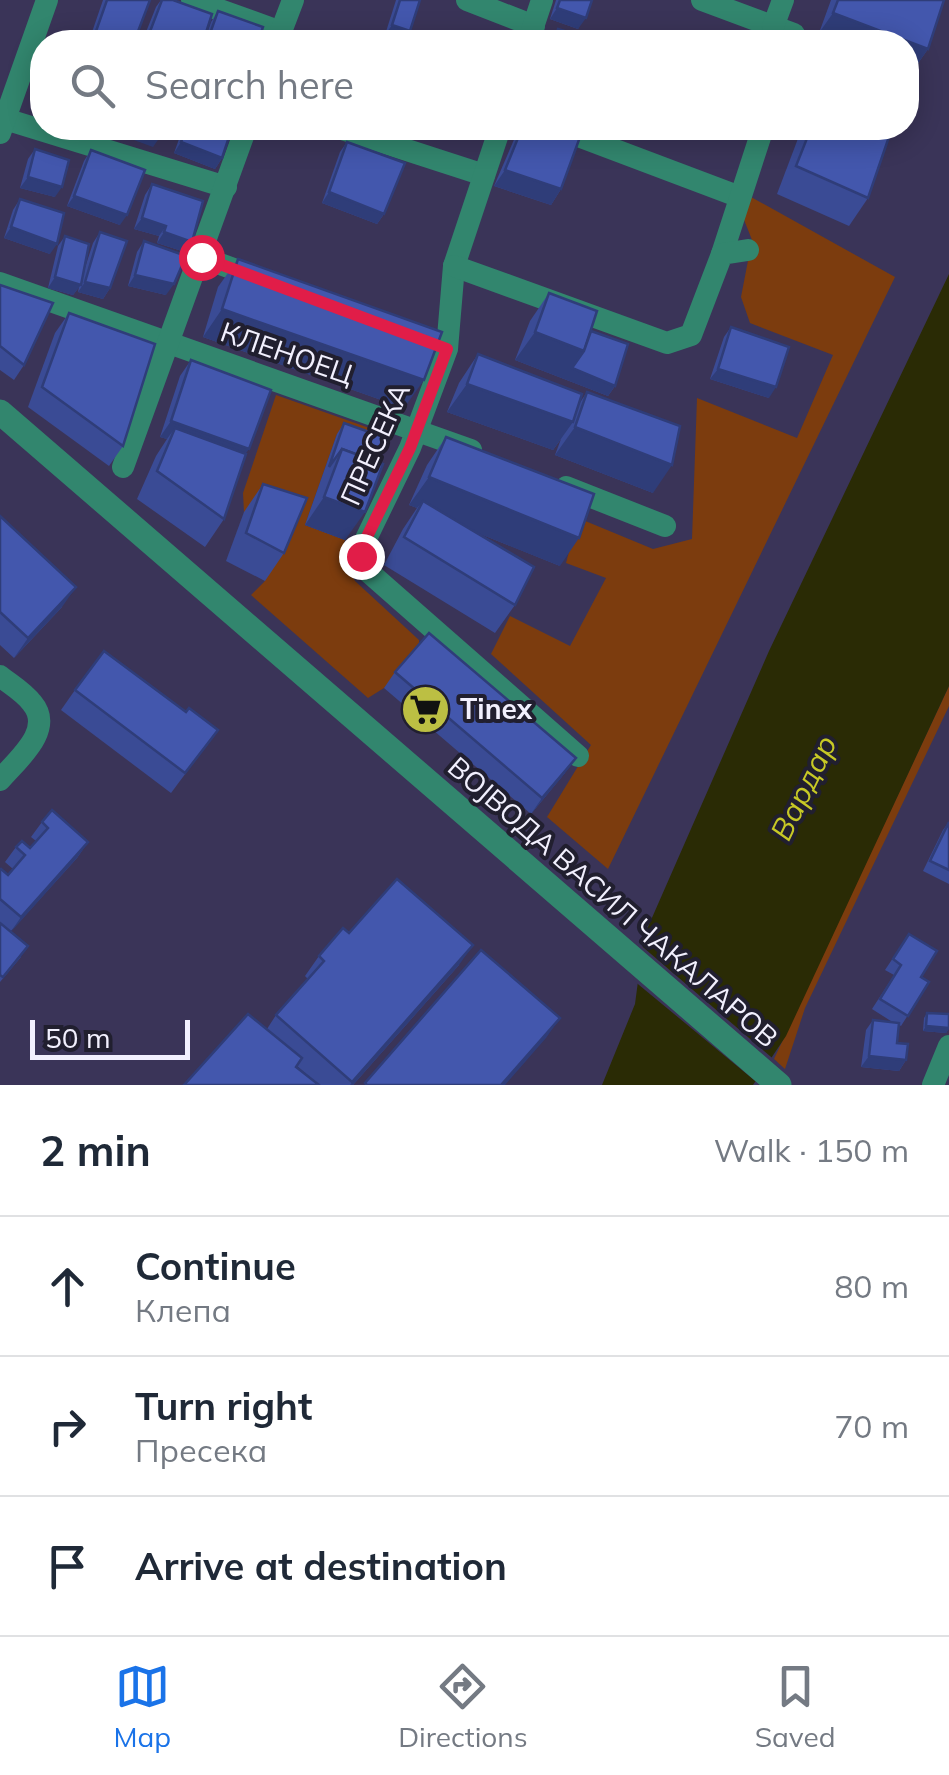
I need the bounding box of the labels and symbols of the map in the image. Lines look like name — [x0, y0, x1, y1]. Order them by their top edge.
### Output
route start — [179, 235, 225, 281]
street label: КЛЕНОЕЦ — [216, 313, 358, 392]
street label: ПРЕСЕКА — [332, 377, 417, 510]
route end — [339, 534, 385, 580]
supermarket icon: Tinex — [399, 683, 451, 735]
place label: Tinex — [460, 691, 533, 726]
water label: Вардар — [762, 729, 845, 846]
street label: ВОЈВОДА ВАСИЛ ЧАКАЛАРОВ — [441, 749, 785, 1054]
scale bar — [30, 1015, 190, 1060]

